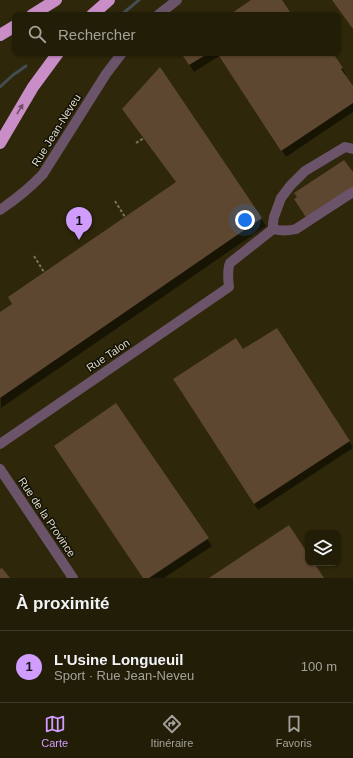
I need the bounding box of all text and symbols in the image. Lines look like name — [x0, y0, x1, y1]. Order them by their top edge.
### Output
search box — [12, 12, 341, 56]
icon: search — [26, 23, 48, 45]
text: Rechercher — [58, 26, 136, 43]
street label: Rue Jean-Neveu — [29, 92, 83, 168]
one-way arrow — [16, 103, 23, 115]
pin: 1 — [66, 207, 92, 240]
your location — [235, 210, 255, 230]
street label: Rue Talon — [84, 336, 132, 374]
street label: Rue de la Province — [16, 475, 78, 559]
map controls — [305, 530, 341, 566]
button: layers — [305, 530, 341, 566]
text: À proximité — [16, 594, 110, 613]
text: L'Usine Longueuil — [54, 651, 183, 668]
text: 1 — [25, 659, 33, 674]
text: 100 m — [301, 659, 337, 674]
text: Sport · Rue Jean-Neveu — [54, 668, 194, 683]
tab: Carte — [41, 713, 68, 749]
tab: Itinéraire — [151, 713, 193, 749]
tab: Favoris — [276, 713, 312, 749]

